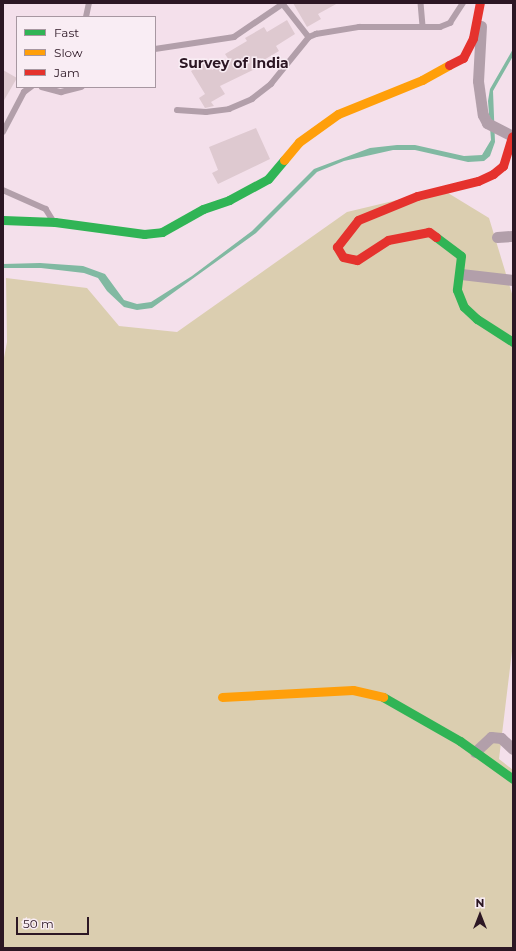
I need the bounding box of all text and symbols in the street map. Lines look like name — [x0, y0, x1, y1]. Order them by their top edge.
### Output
legend — [16, 16, 156, 88]
text: Fast — [54, 25, 79, 40]
text: Slow — [54, 45, 83, 60]
district label: Survey of India — [179, 55, 289, 71]
text: Jam — [54, 65, 80, 80]
north arrow — [460, 895, 500, 935]
text: N — [476, 896, 484, 910]
scale bar — [18, 909, 91, 935]
text: 50 m — [23, 916, 54, 931]

